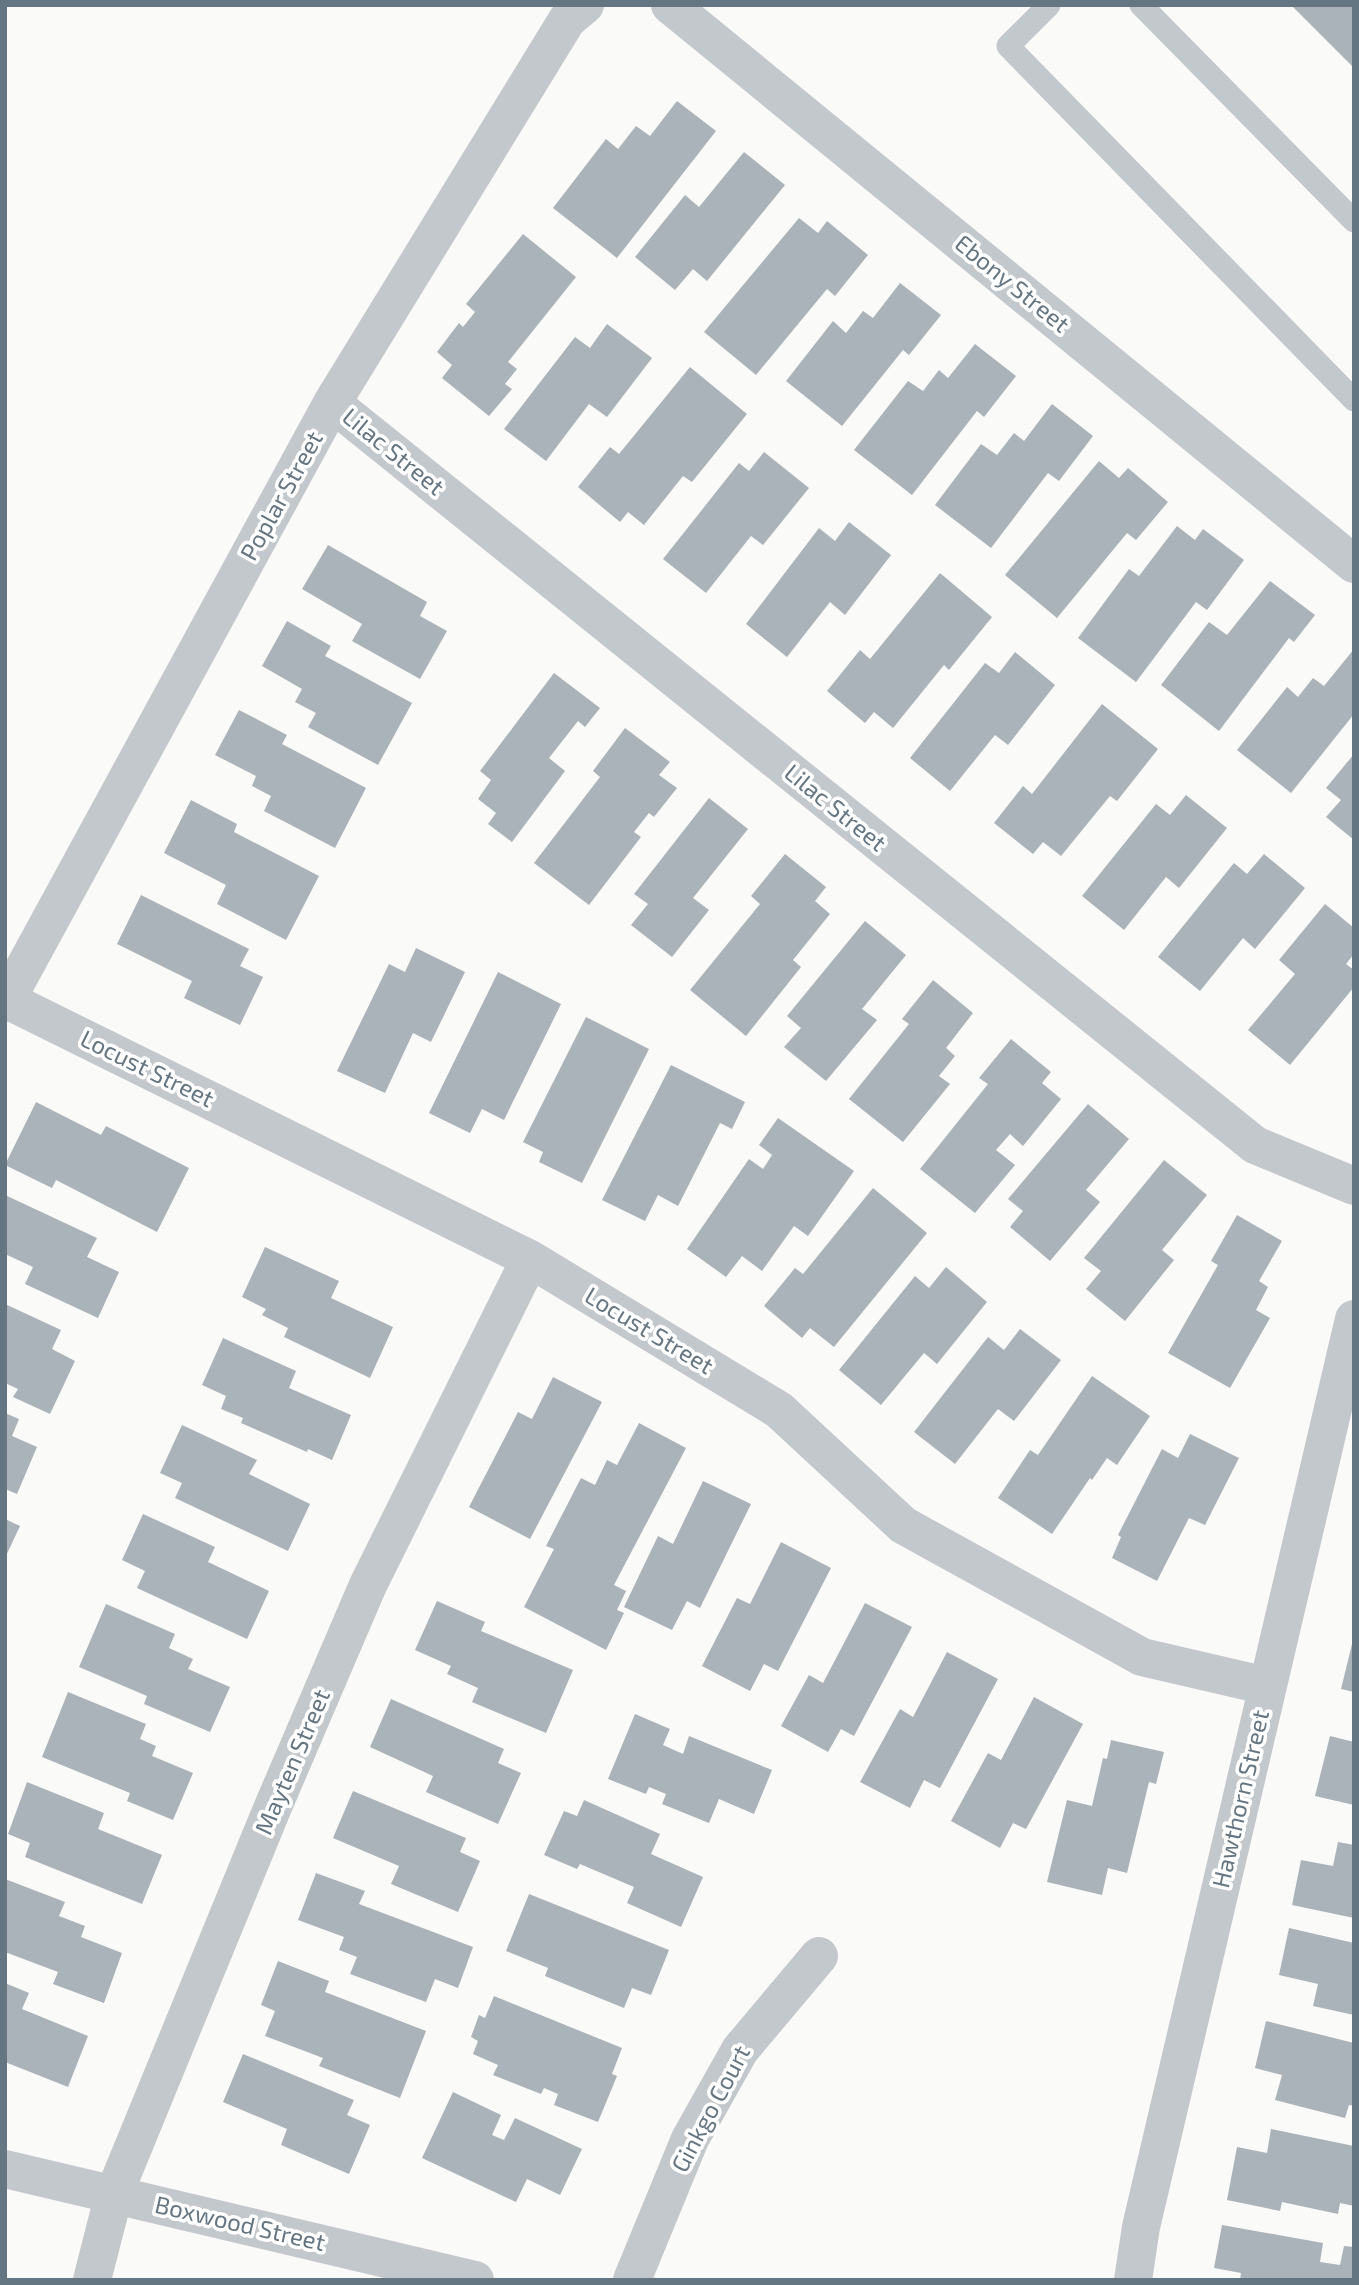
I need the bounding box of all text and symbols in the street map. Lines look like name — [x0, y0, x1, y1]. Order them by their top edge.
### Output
street label: Ebony Street — [950, 228, 1076, 338]
street label: Lilac Street — [337, 401, 451, 501]
street label: Poplar Street — [233, 426, 328, 565]
street label: Lilac Street — [779, 757, 893, 857]
street label: Locust Street — [76, 1023, 219, 1112]
street label: Locust Street — [580, 1280, 719, 1379]
street label: Mayten Street — [248, 1684, 335, 1838]
street label: Hawthorn Street — [1205, 1707, 1274, 1890]
street label: Ginkgo Court — [664, 2040, 755, 2177]
street label: Boxwood Street — [152, 2189, 328, 2256]

